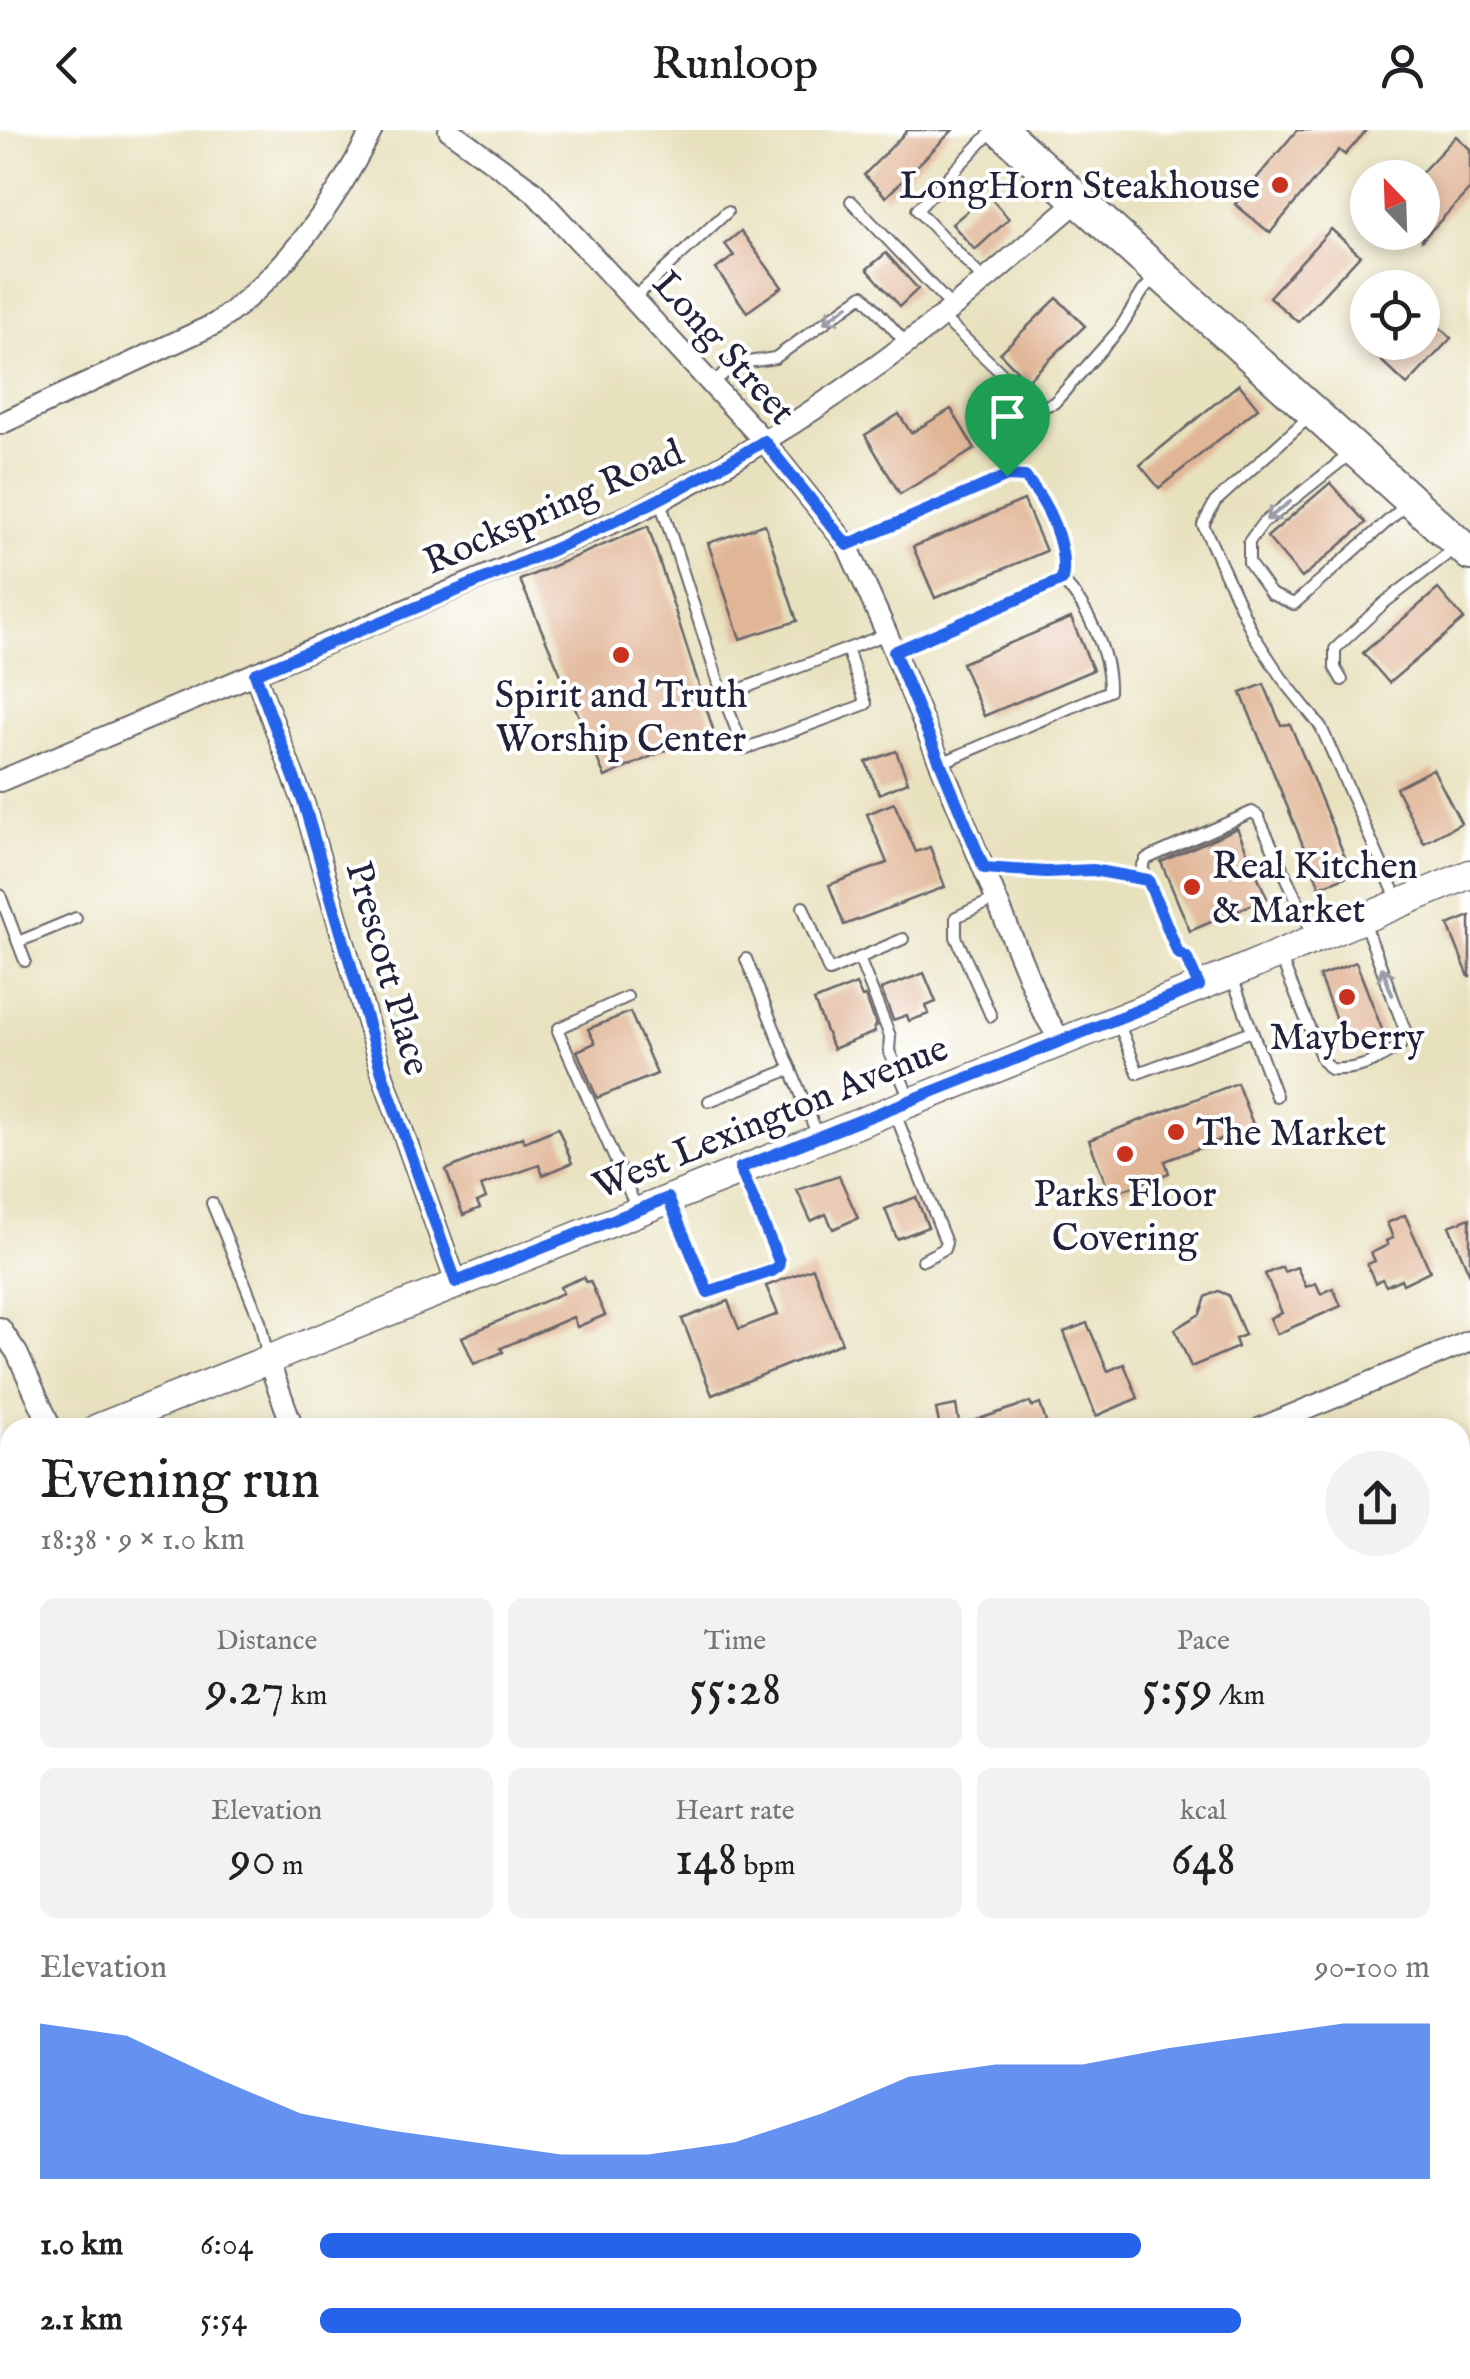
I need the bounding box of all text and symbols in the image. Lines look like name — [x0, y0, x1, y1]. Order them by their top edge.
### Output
text: Runloop — [652, 37, 818, 94]
icon: back — [40, 38, 95, 93]
icon: person — [1375, 38, 1430, 93]
north arrow — [1350, 160, 1440, 250]
map controls — [1350, 160, 1440, 360]
place label: LongHorn Steakhouse — [899, 164, 1260, 212]
marker: LongHorn Steakhouse — [1269, 174, 1291, 196]
street label: Long Street — [641, 262, 805, 436]
button: locate — [1350, 270, 1440, 360]
one-way arrow — [823, 303, 851, 324]
pin — [965, 374, 1050, 477]
icon: arrive — [980, 389, 1035, 444]
street label: Rockspring Road — [417, 430, 692, 587]
one-way arrow — [1265, 501, 1292, 522]
marker: Spirit and Truth Worship Center — [610, 644, 632, 666]
place label: Spirit and Truth Worship Center — [495, 673, 747, 765]
place label: Real Kitchen & Market — [1212, 844, 1418, 936]
street label: Prescott Place — [333, 856, 440, 1081]
marker: Real Kitchen & Market — [1181, 876, 1203, 898]
one-way arrow — [1376, 967, 1394, 997]
marker: Mayberry — [1336, 986, 1358, 1008]
place label: Mayberry — [1270, 1015, 1425, 1063]
street label: West Lexington Avenue — [587, 1026, 956, 1212]
place label: The Market — [1196, 1111, 1386, 1159]
marker: The Market — [1165, 1121, 1187, 1143]
marker: Parks Floor Covering — [1114, 1143, 1136, 1165]
place label: Parks Floor Covering — [1033, 1172, 1217, 1264]
text: Evening run — [40, 1447, 320, 1517]
button: share — [1325, 1451, 1430, 1556]
text: 18:38 · 9 × 1.0 km — [40, 1520, 245, 1561]
text: Distance — [216, 1624, 317, 1659]
text: Time — [704, 1624, 766, 1659]
text: Pace — [1177, 1624, 1230, 1659]
text: 9.27 — [206, 1659, 285, 1722]
text: 55:28 — [689, 1659, 781, 1722]
text: 5:59 — [1142, 1659, 1213, 1722]
text: km — [285, 1679, 327, 1714]
text: /km — [1213, 1679, 1265, 1714]
text: Elevation — [211, 1794, 322, 1829]
text: Heart rate — [675, 1794, 795, 1829]
text: kcal — [1180, 1794, 1227, 1829]
text: 90 — [230, 1829, 276, 1892]
text: 148 — [675, 1829, 737, 1892]
text: 648 — [1171, 1829, 1236, 1892]
text: m — [276, 1849, 304, 1884]
text: bpm — [737, 1849, 795, 1884]
text: Elevation — [40, 1948, 167, 1989]
text: 90–100 m — [1315, 1948, 1430, 1989]
text: 1.0 km — [40, 2225, 123, 2266]
text: 6:04 — [200, 2225, 253, 2266]
text: 2.1 km — [40, 2300, 123, 2341]
text: 5:54 — [200, 2300, 247, 2341]

